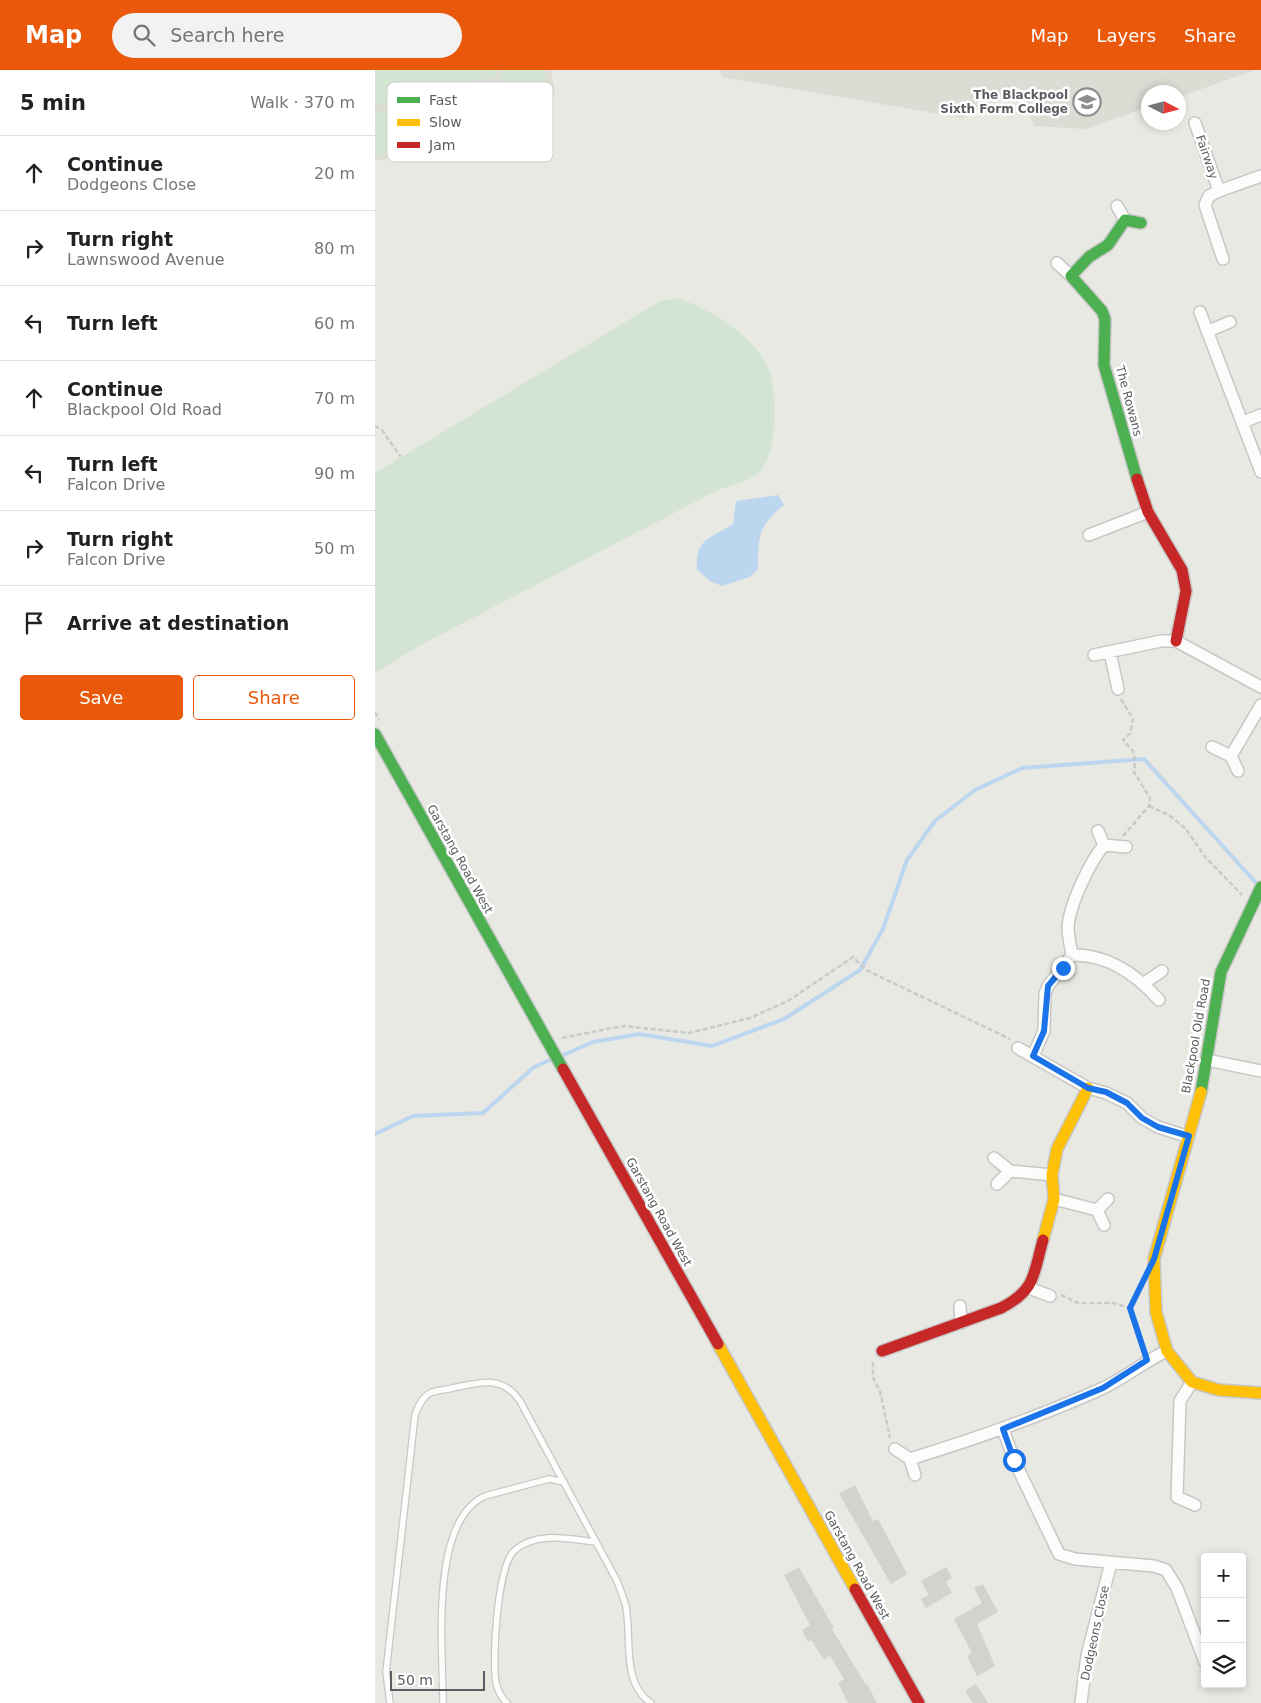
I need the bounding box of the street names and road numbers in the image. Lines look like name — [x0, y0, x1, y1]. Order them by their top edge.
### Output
street label: Fairway — [1193, 133, 1221, 181]
street label: The Rowans — [1113, 363, 1145, 438]
street label: Garstang Road West — [424, 802, 496, 916]
street label: Blackpool Old Road — [1179, 978, 1213, 1094]
street label: Garstang Road West — [623, 1155, 695, 1269]
street label: Garstang Road West — [821, 1508, 893, 1622]
street label: Dodgeons Close — [1078, 1584, 1112, 1682]

